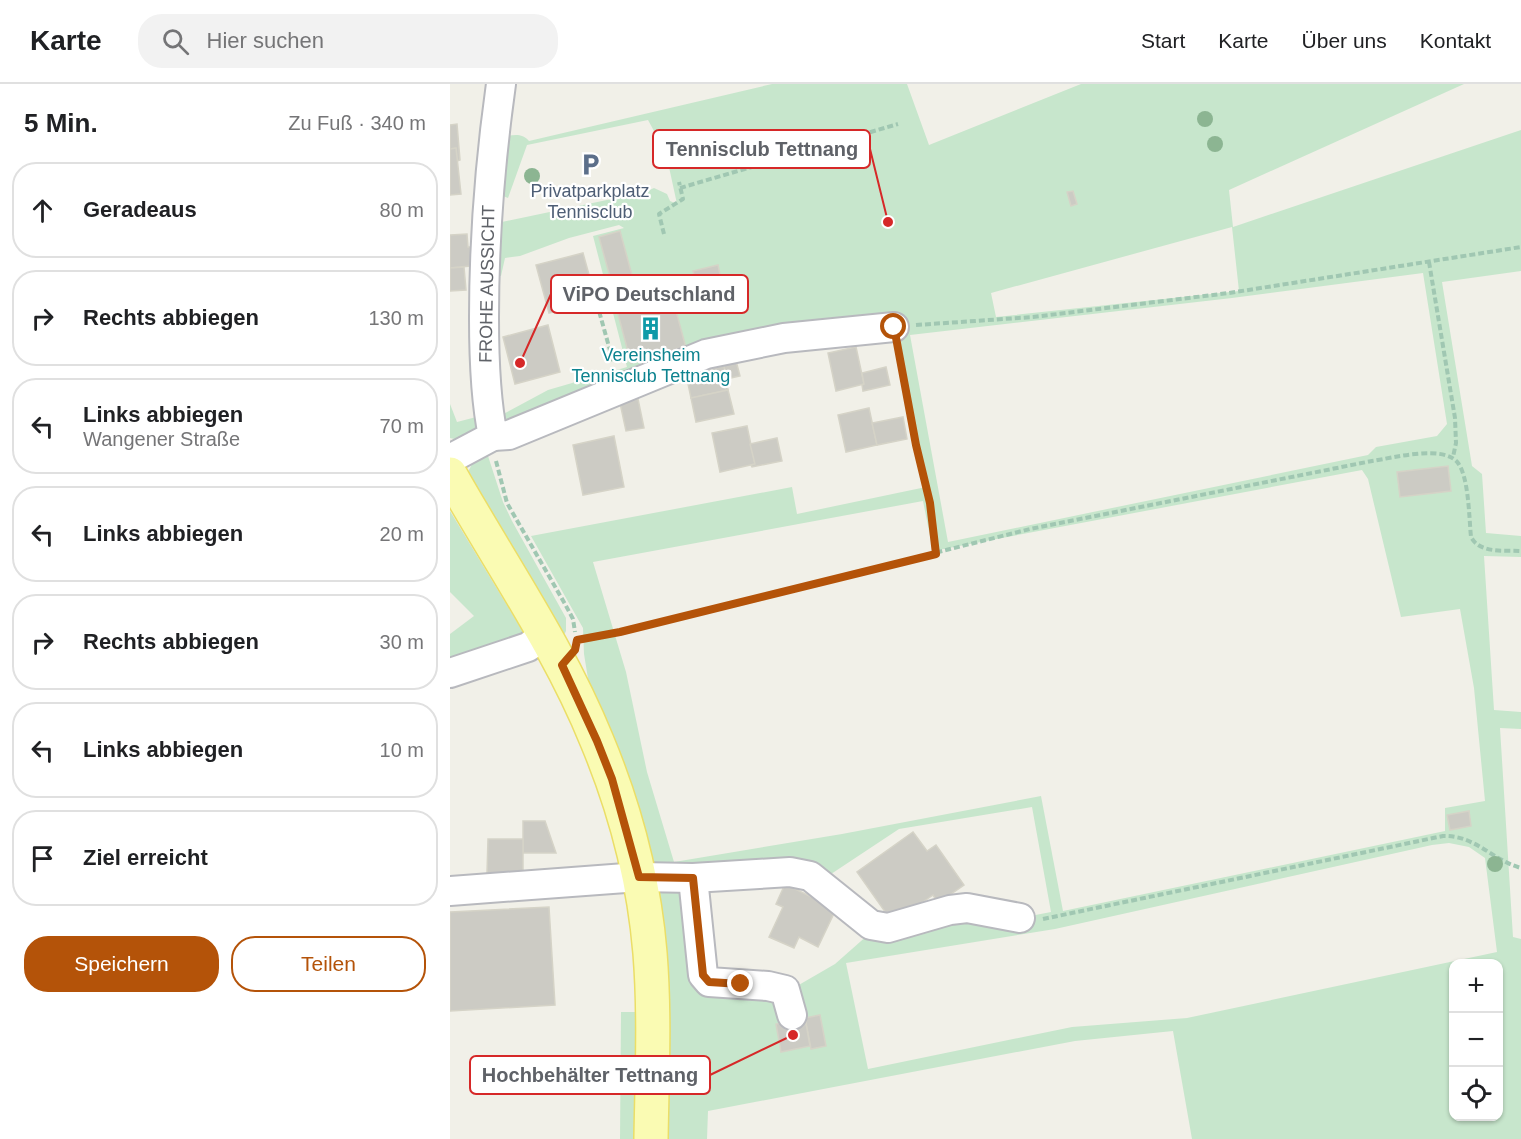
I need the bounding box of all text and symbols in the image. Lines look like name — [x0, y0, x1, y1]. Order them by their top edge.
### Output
search box — [138, 14, 558, 68]
text: Karte — [30, 25, 102, 56]
icon: search — [159, 25, 192, 58]
text: Hier suchen — [207, 28, 324, 53]
text: Start — [1141, 29, 1185, 52]
text: Karte — [1218, 29, 1269, 52]
text: Über uns — [1302, 29, 1387, 52]
text: Kontakt — [1420, 29, 1491, 52]
text: 5 Min. — [24, 108, 98, 138]
text: Zu Fuß · 340 m — [288, 112, 426, 134]
callout: Tennisclub Tettnang — [653, 130, 870, 168]
text: Tennisclub Tettnang — [666, 138, 858, 160]
parking icon: Privatparkplatz Tennisclub — [577, 152, 603, 178]
place label: Privatparkplatz Tennisclub — [530, 181, 650, 222]
icon: ahead — [26, 194, 59, 227]
text: Geradeaus — [83, 197, 197, 222]
text: 80 m — [380, 199, 424, 221]
street label: FROHE AUSSICHT — [476, 205, 498, 363]
callout: ViPO Deutschland — [551, 275, 748, 313]
text: ViPO Deutschland — [562, 283, 736, 305]
icon: right — [26, 302, 59, 335]
text: Rechts abbiegen — [83, 305, 259, 330]
text: 130 m — [368, 307, 424, 329]
route start — [880, 313, 906, 339]
building icon: Vereinsheim Tennisclub Tettnang — [638, 316, 664, 342]
place label: Vereinsheim Tennisclub Tettnang — [572, 345, 730, 386]
text: Links abbiegen — [83, 402, 243, 427]
icon: left — [26, 410, 59, 443]
text: 70 m — [380, 415, 424, 437]
text: Wangener Straße — [83, 428, 240, 450]
icon: left — [26, 518, 59, 551]
text: Links abbiegen — [83, 521, 243, 546]
text: 20 m — [380, 523, 424, 545]
icon: right — [26, 626, 59, 659]
text: Rechts abbiegen — [83, 629, 259, 654]
text: 30 m — [380, 631, 424, 653]
icon: left — [26, 734, 59, 767]
text: Links abbiegen — [83, 737, 243, 762]
text: 10 m — [380, 739, 424, 761]
icon: arrive — [26, 842, 59, 875]
text: Ziel erreicht — [83, 845, 208, 870]
button: Speichern — [24, 936, 219, 992]
button: Teilen — [231, 936, 426, 992]
map controls — [1449, 959, 1503, 1121]
button: + — [1449, 959, 1503, 1013]
route end — [727, 970, 753, 996]
button: − — [1449, 1013, 1503, 1067]
callout: Hochbehälter Tettnang — [470, 1056, 710, 1094]
text: Hochbehälter Tettnang — [482, 1064, 698, 1086]
button: locate — [1449, 1067, 1503, 1121]

